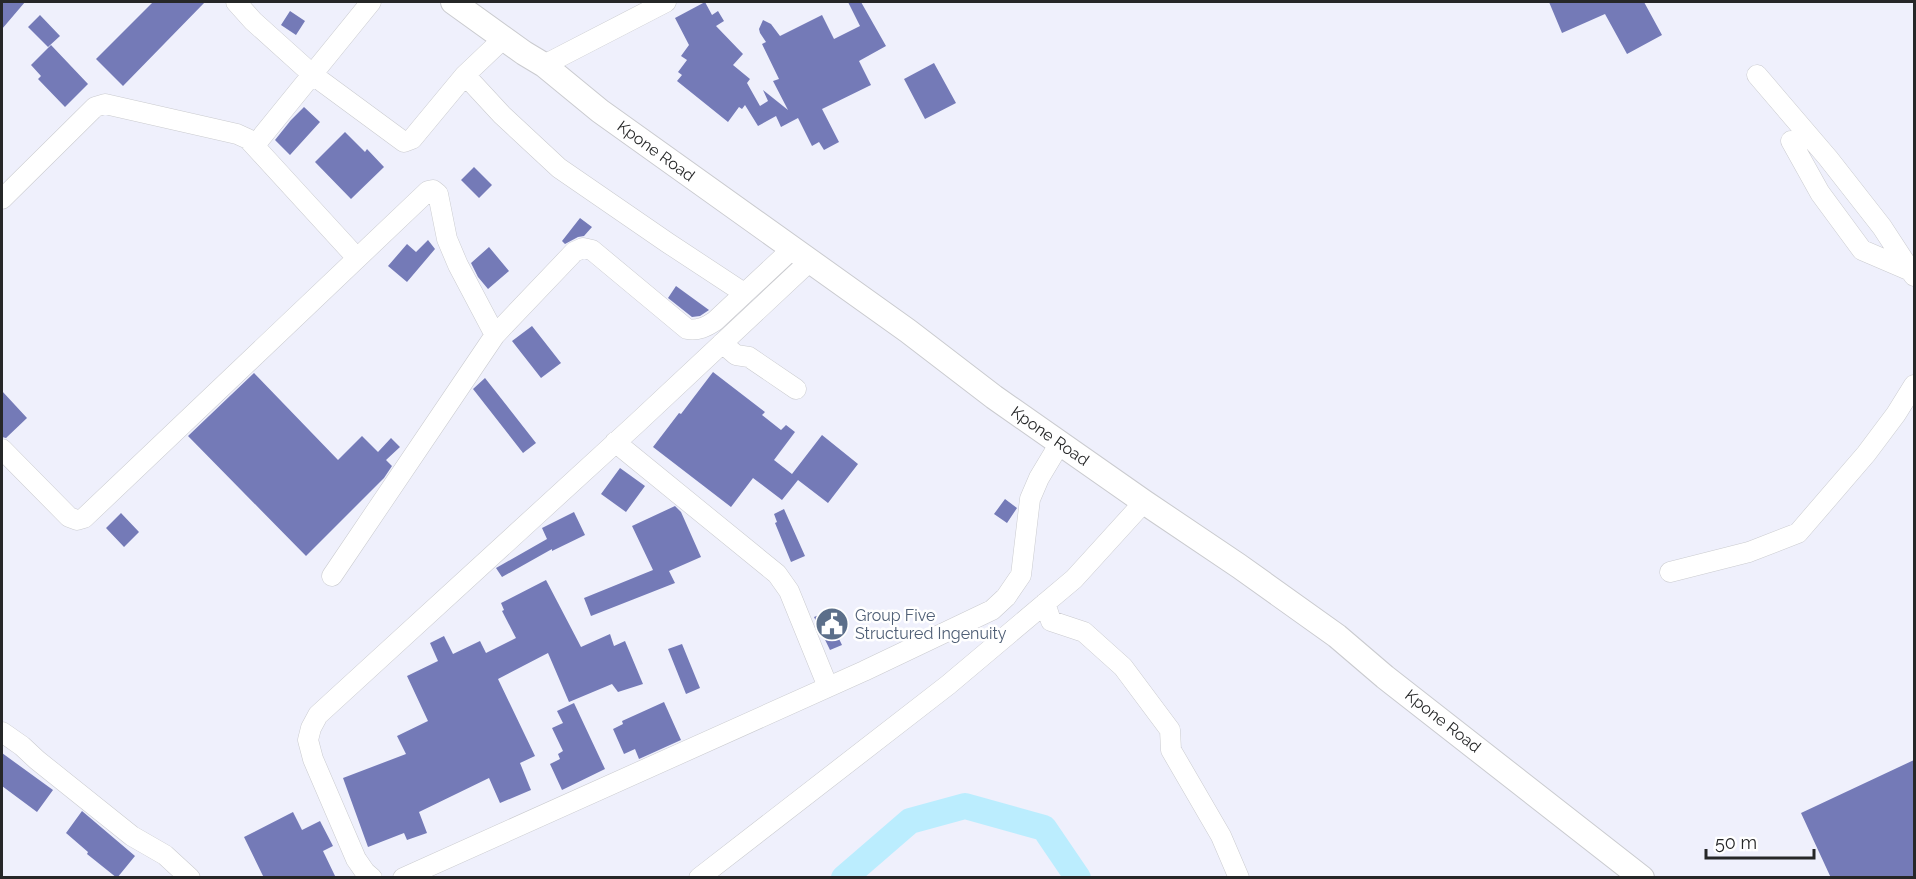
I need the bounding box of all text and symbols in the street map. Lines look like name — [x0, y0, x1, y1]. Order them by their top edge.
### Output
street label: Kpone Road — [614, 117, 698, 185]
street label: Kpone Road — [1007, 402, 1093, 470]
public building icon: Group Five Structured Ingenuity — [814, 606, 850, 642]
place label: Group Five Structured Ingenuity — [855, 606, 1007, 643]
street label: Kpone Road — [1401, 686, 1485, 756]
scale bar — [1706, 822, 1814, 860]
text: 50 m — [1715, 832, 1757, 853]

